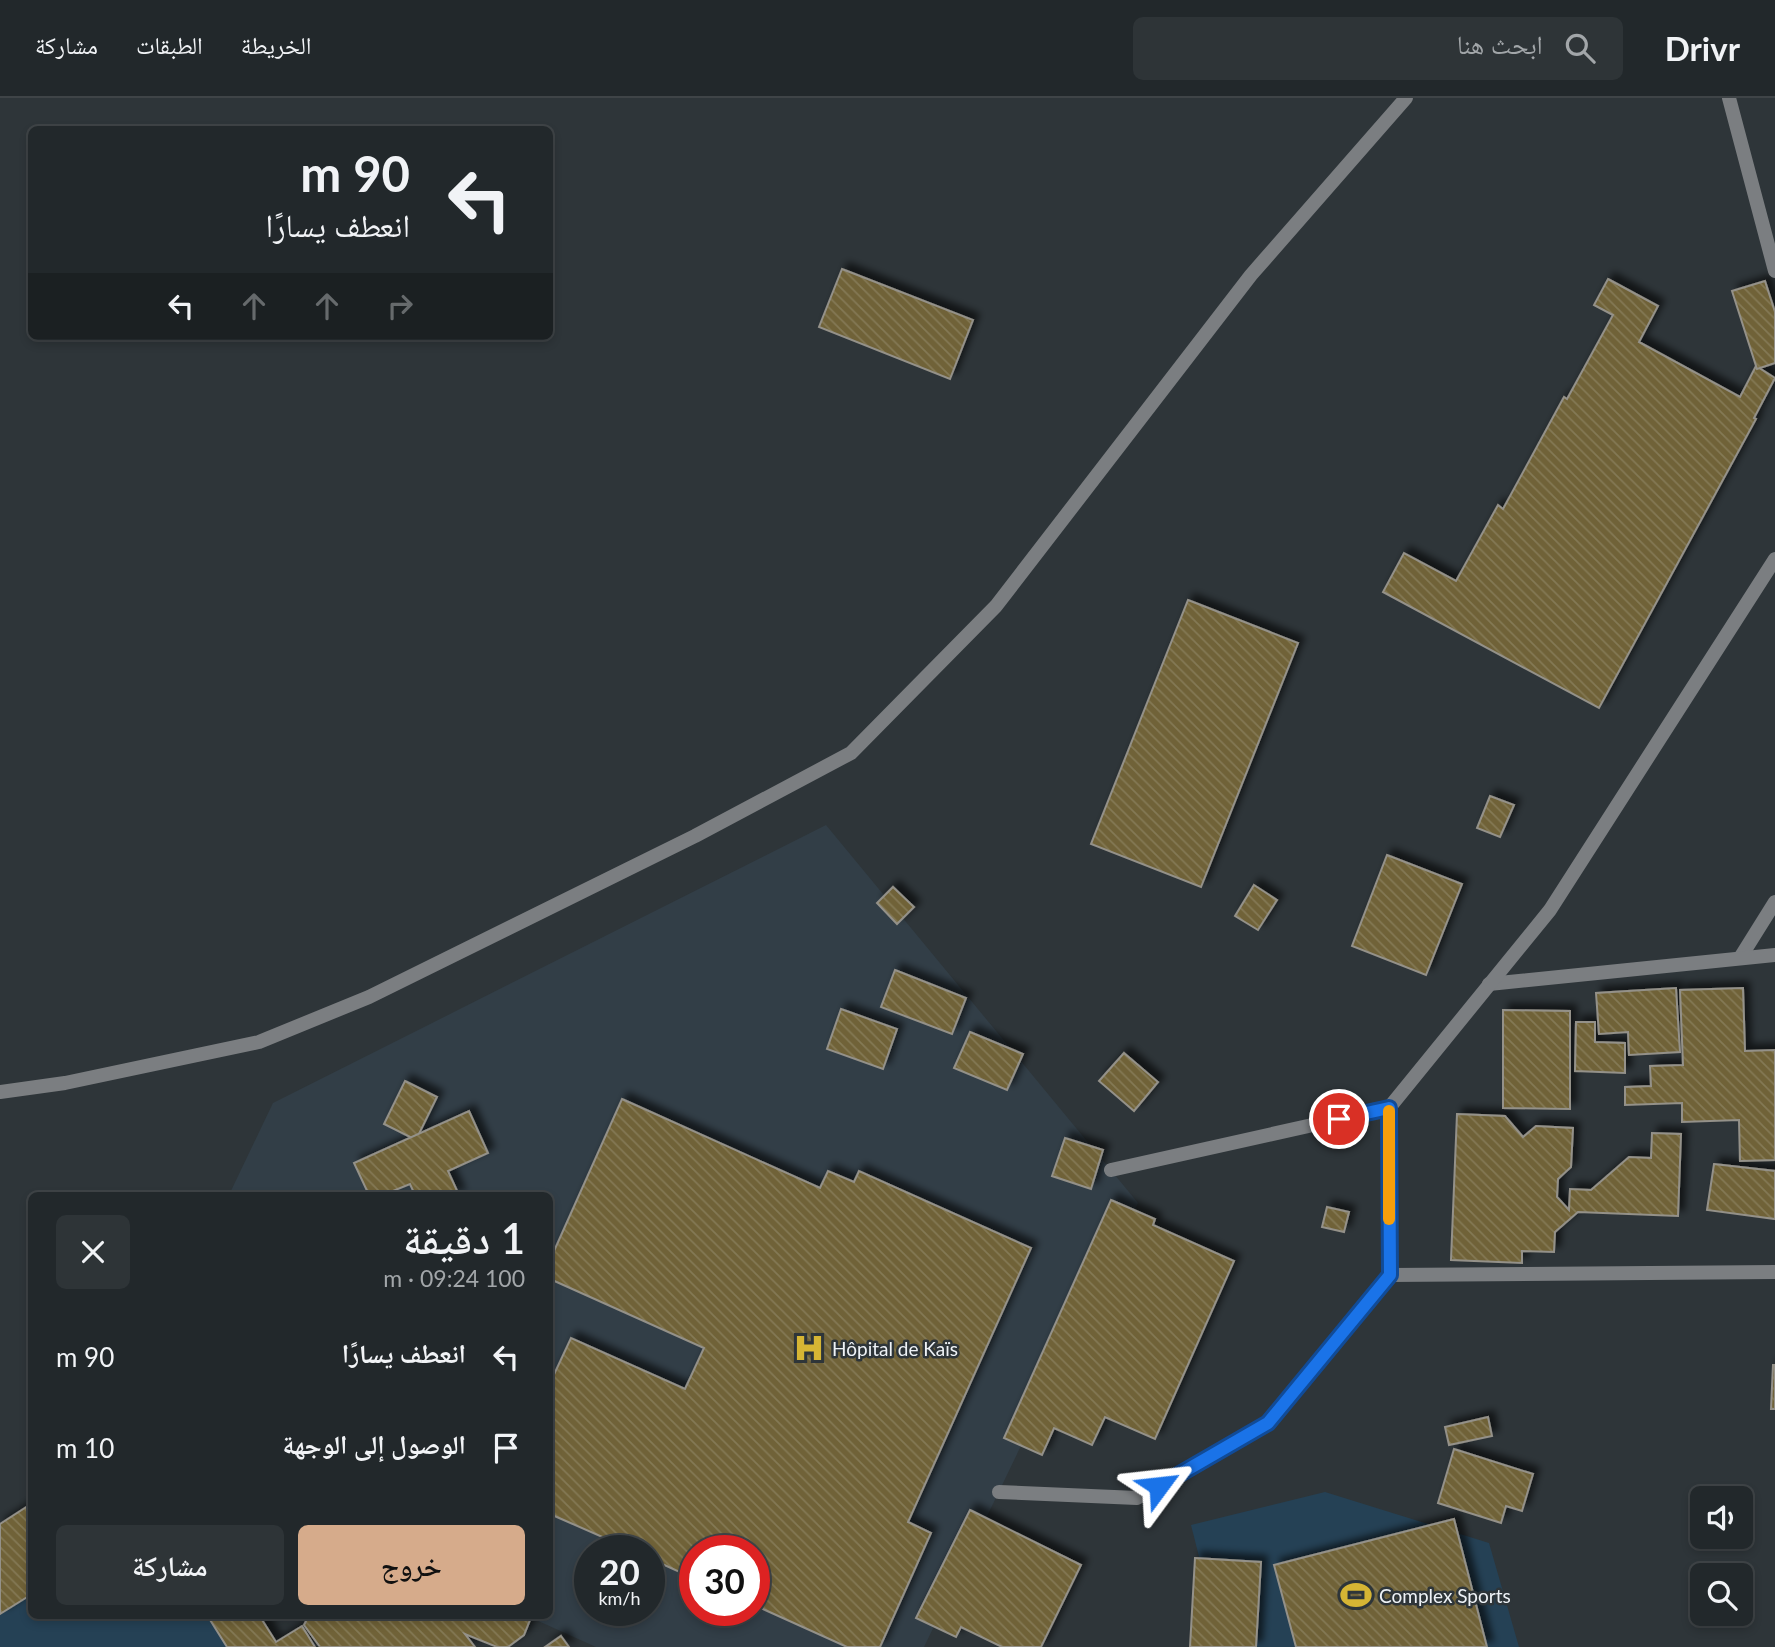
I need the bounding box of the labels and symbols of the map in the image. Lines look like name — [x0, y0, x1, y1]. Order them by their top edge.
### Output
pin — [1309, 1089, 1369, 1149]
hospital icon: Hôpital de Kaïs — [792, 1331, 826, 1365]
place label: Hôpital de Kaïs — [832, 1337, 958, 1360]
position arrow — [1122, 1449, 1196, 1523]
speed limit sign: 30 — [679, 1535, 770, 1626]
sports icon: Complex Sports — [1339, 1578, 1373, 1612]
place label: Complex Sports — [1379, 1584, 1511, 1607]

